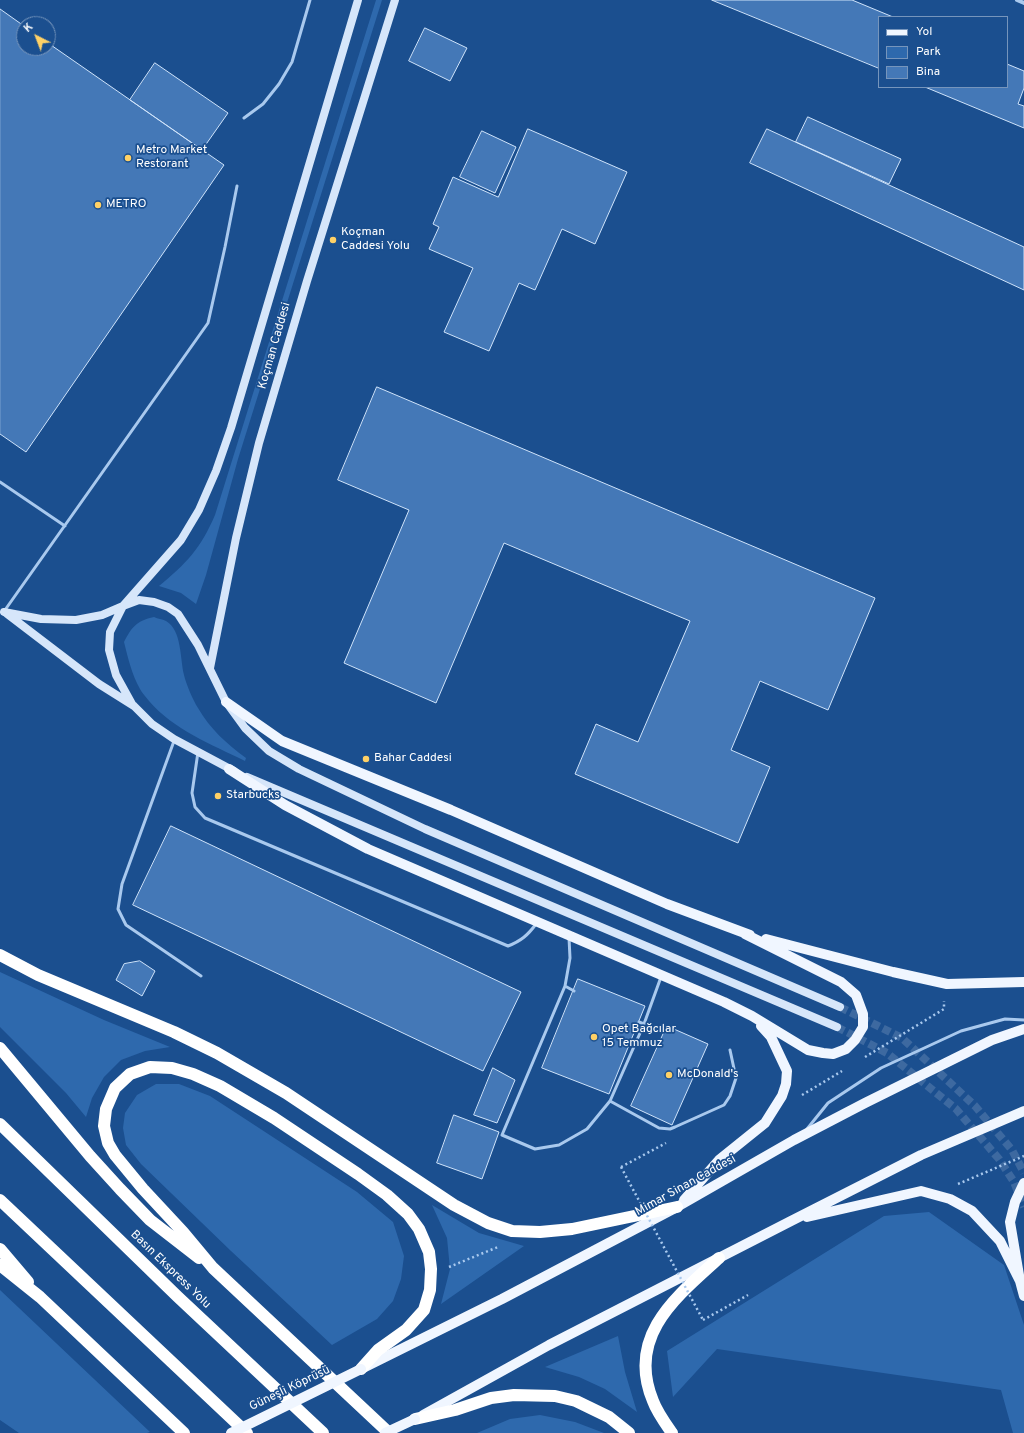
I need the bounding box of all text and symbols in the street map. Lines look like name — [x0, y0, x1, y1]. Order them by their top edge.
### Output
north arrow — [16, 16, 56, 56]
legend — [878, 16, 1008, 88]
text: K — [21, 20, 36, 36]
text: Yol — [916, 24, 932, 40]
text: Park — [916, 44, 941, 60]
text: Bina — [916, 64, 940, 80]
place label: Metro Market Restorant — [136, 144, 207, 172]
marker: Metro Market Restorant — [123, 153, 133, 163]
place label: METRO — [106, 198, 146, 212]
marker: METRO — [93, 200, 103, 210]
place label: Koçman Caddesi Yolu — [341, 226, 410, 254]
marker: Koçman Caddesi Yolu — [328, 235, 338, 245]
street label: Koçman Caddesi — [256, 301, 294, 391]
place label: Bahar Caddesi — [374, 752, 452, 766]
marker: Bahar Caddesi — [361, 754, 371, 764]
place label: Starbucks — [226, 789, 280, 803]
marker: Starbucks — [213, 791, 223, 801]
place label: Opet Bağcılar 15 Temmuz — [602, 1023, 676, 1051]
marker: Opet Bağcılar 15 Temmuz — [589, 1032, 599, 1042]
place label: McDonald's — [677, 1068, 739, 1082]
marker: McDonald's — [664, 1070, 674, 1080]
street label: Mimar Sinan Caddesi — [633, 1152, 739, 1220]
street label: Basın Ekspress Yolu — [127, 1228, 213, 1312]
street label: Güneşli Köprüsü — [247, 1363, 333, 1415]

